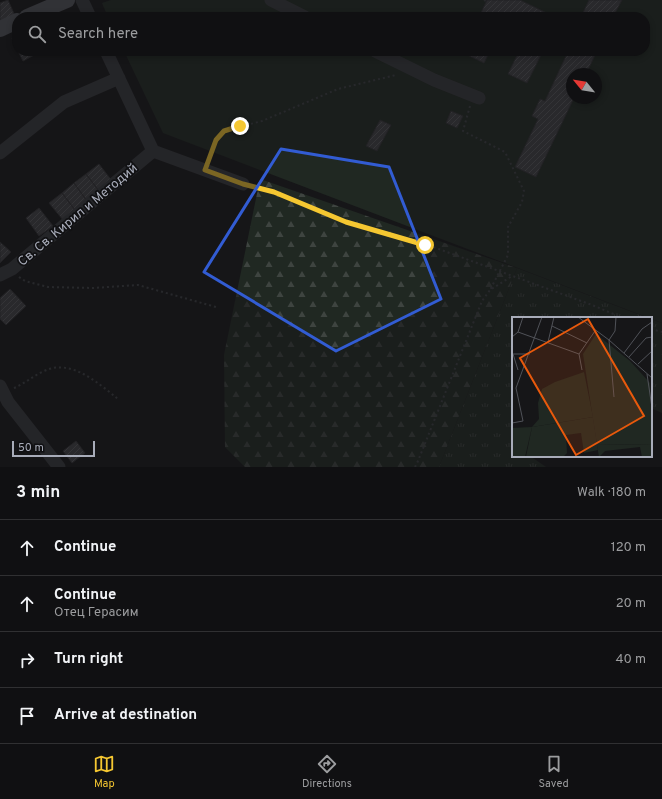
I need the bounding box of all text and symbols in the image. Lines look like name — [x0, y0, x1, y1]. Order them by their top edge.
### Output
search box — [12, 12, 650, 56]
icon: search — [26, 23, 48, 45]
text: Search here — [58, 25, 138, 44]
north arrow — [566, 68, 602, 104]
route end — [231, 117, 249, 135]
street label: Св. Св. Кирил и Методий — [15, 161, 141, 270]
route start — [416, 236, 434, 254]
inset map — [512, 317, 652, 457]
scale bar — [12, 439, 95, 458]
text: 50 m — [18, 441, 44, 455]
text: 3 min — [16, 482, 60, 504]
text: Walk · 180 m — [577, 485, 646, 501]
icon: ahead — [16, 537, 38, 559]
text: Continue — [54, 538, 116, 557]
text: 120 m — [611, 540, 646, 556]
text: Continue — [54, 586, 116, 605]
icon: ahead — [16, 593, 38, 615]
text: 20 m — [616, 596, 646, 612]
text: Отец Герасим — [54, 605, 139, 621]
icon: right — [16, 649, 38, 671]
text: Turn right — [54, 650, 123, 669]
text: 40 m — [616, 652, 646, 668]
icon: arrive — [16, 705, 38, 727]
text: Arrive at destination — [54, 706, 197, 725]
tab: Map — [93, 753, 115, 791]
tab: Directions — [302, 753, 352, 791]
tab: Saved — [538, 753, 569, 791]

